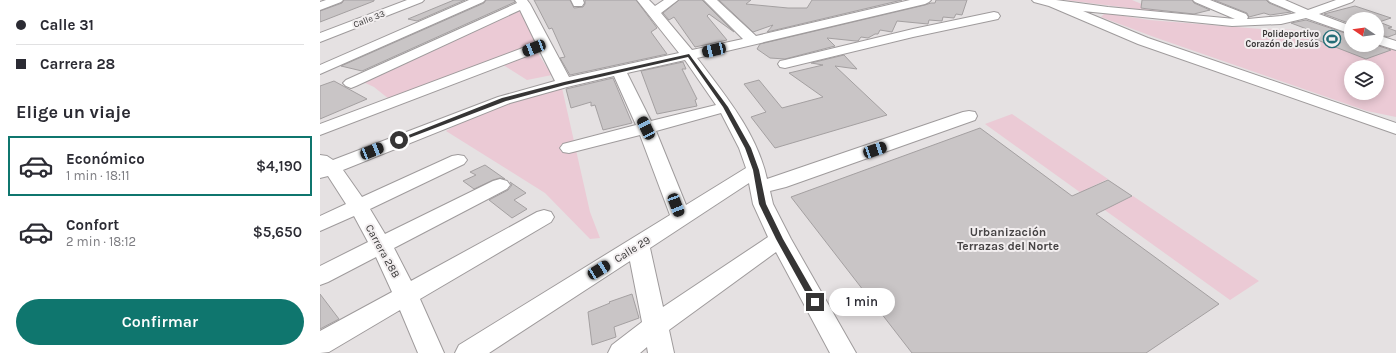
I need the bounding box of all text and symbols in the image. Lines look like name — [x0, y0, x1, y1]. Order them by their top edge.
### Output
street label: Calle 33 — [352, 8, 386, 30]
north arrow — [1344, 12, 1384, 52]
map controls — [1344, 12, 1384, 100]
text: Calle 31 — [40, 16, 94, 34]
place label: Polideportivo Corazón de Jesús — [1246, 29, 1319, 49]
sports icon: Polideportivo Corazón de Jesús — [1322, 29, 1342, 49]
car — [521, 38, 547, 58]
car — [701, 41, 727, 59]
text: Carrera 28 — [40, 55, 115, 73]
button: layers — [1344, 60, 1384, 100]
text: Elige un viaje — [16, 101, 131, 123]
car — [635, 115, 657, 141]
route start — [390, 131, 408, 149]
car — [862, 140, 888, 160]
car — [359, 141, 385, 161]
icon: car — [18, 148, 54, 184]
text: Económico — [66, 150, 145, 168]
text: $4,190 — [256, 157, 302, 175]
text: 1 min · 18:11 — [66, 168, 130, 183]
car — [666, 192, 686, 218]
icon: car — [18, 214, 54, 250]
text: Confort — [66, 216, 119, 234]
street label: Carrera 28B — [363, 222, 403, 280]
text: $5,650 — [253, 223, 302, 241]
district label: Urbanización Terrazas del Norte — [957, 225, 1059, 253]
street label: Calle 29 — [612, 233, 653, 266]
text: 2 min · 18:12 — [66, 234, 136, 249]
car — [586, 259, 612, 281]
callout: 1 min — [829, 288, 895, 316]
route end — [806, 293, 824, 311]
text: 1 min — [846, 294, 878, 309]
button: Confirmar — [16, 299, 304, 345]

